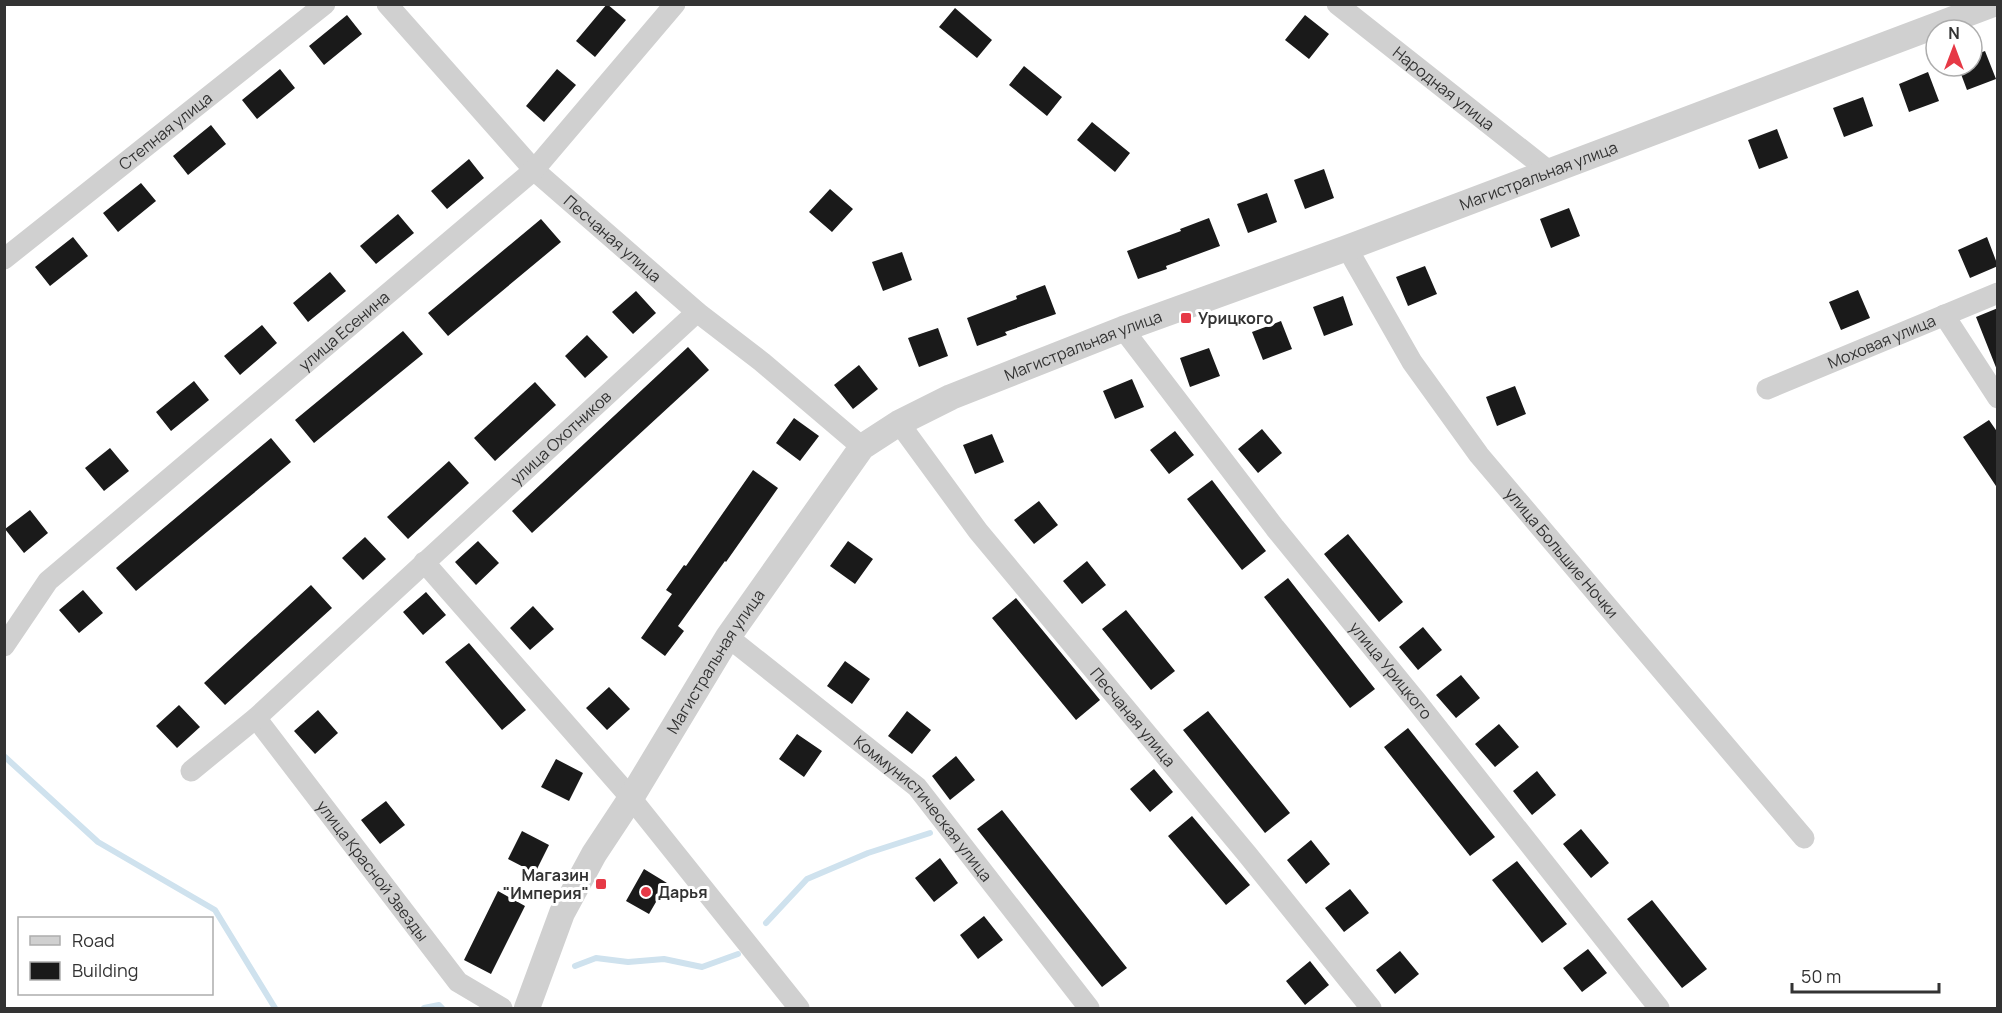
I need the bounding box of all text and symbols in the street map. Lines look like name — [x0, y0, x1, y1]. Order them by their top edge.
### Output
north arrow — [1924, 18, 1984, 78]
text: N — [1948, 22, 1960, 44]
street label: Народная улица — [1388, 41, 1499, 135]
street label: Степная улица — [114, 87, 217, 175]
street label: Магистральная улица — [1456, 136, 1621, 216]
street label: Песчаная улица — [559, 190, 666, 287]
street label: улица Есенина — [294, 286, 394, 376]
street label: Магистральная улица — [1001, 305, 1165, 386]
place label: Урицкого — [1198, 307, 1273, 329]
street label: Моховая улица — [1824, 309, 1939, 374]
marker: Урицкого — [1179, 311, 1193, 325]
street label: улица Охотников — [506, 385, 616, 489]
street label: улица Большие Ночки — [1500, 483, 1624, 623]
street label: Магистральная улица — [661, 585, 769, 738]
street label: улица Урицкого — [1345, 617, 1437, 724]
street label: Песчаная улица — [1085, 663, 1181, 771]
street label: Коммунистическая улица — [849, 730, 997, 886]
street label: улица Красной Звезды — [312, 795, 434, 945]
place label: Магазин "Империя" — [503, 864, 589, 904]
marker: Магазин "Империя" — [594, 877, 608, 891]
place label: Дарья — [658, 881, 708, 903]
marker: Дарья — [639, 885, 653, 899]
legend — [18, 917, 213, 995]
text: Road — [72, 928, 115, 952]
scale bar — [1792, 956, 1939, 994]
text: Building — [72, 958, 138, 982]
text: 50 m — [1801, 964, 1841, 988]

